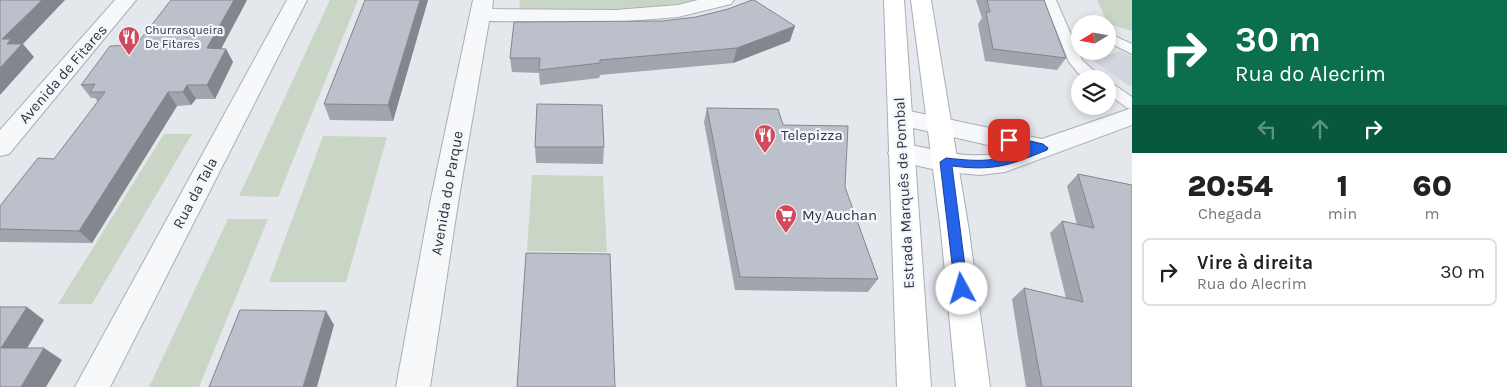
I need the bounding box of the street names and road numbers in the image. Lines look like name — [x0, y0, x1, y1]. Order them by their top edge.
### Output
street label: Avenida de Fitares — [15, 21, 111, 127]
street label: Estrada Marquês de Pombal — [890, 97, 918, 289]
street label: Avenida do Parque — [427, 129, 467, 257]
street label: Rua da Tala — [169, 154, 221, 232]

